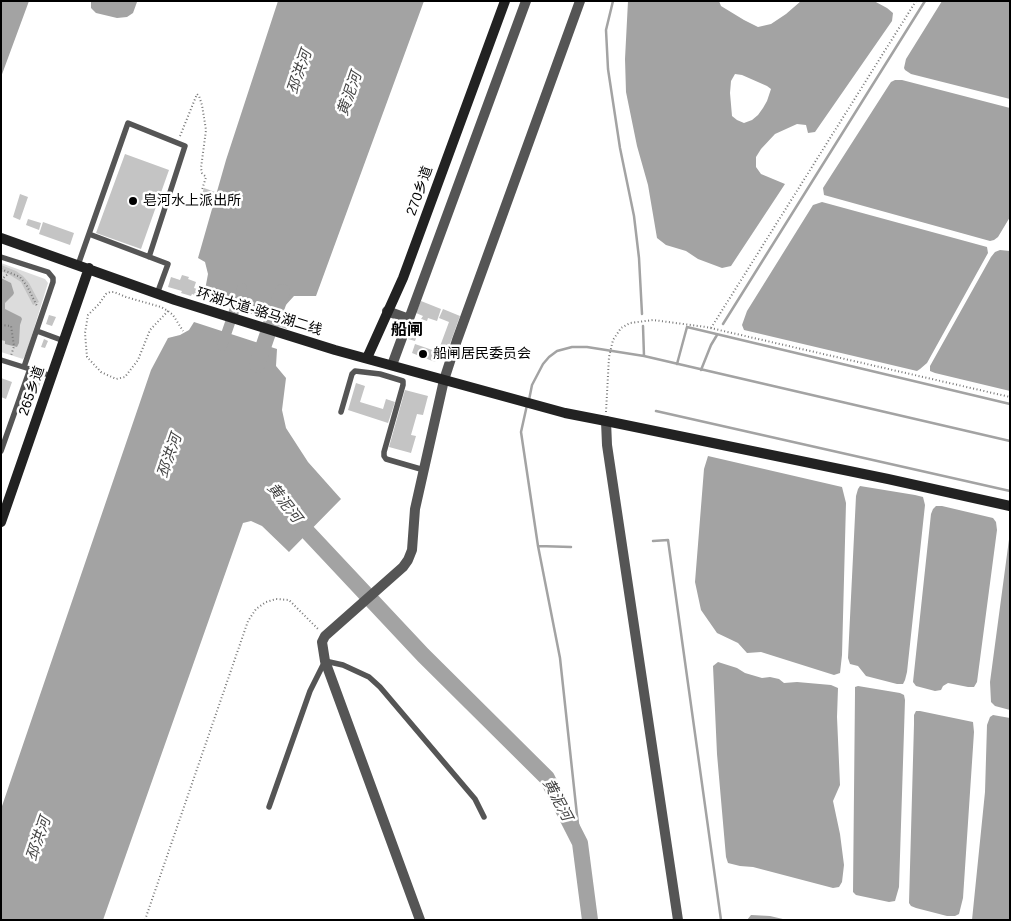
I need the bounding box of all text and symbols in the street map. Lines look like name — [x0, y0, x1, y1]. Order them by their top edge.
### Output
water label: 邳洪河 — [284, 48, 316, 96]
water label: 黄泥河 — [334, 70, 366, 118]
street label: 270乡道 — [403, 164, 437, 218]
place label: 皂河水上派出所 — [143, 193, 241, 209]
marker: 皂河水上派出所 — [127, 195, 139, 207]
street label: 环湖大道-骆马湖二线 — [194, 285, 324, 339]
district label: 船闸 — [391, 321, 423, 341]
place label: 船闸居民委员会 — [433, 346, 531, 362]
marker: 船闸居民委员会 — [417, 348, 429, 360]
street label: 265乡道 — [16, 364, 48, 418]
water label: 邳洪河 — [154, 432, 186, 480]
water label: 黄泥河 — [263, 480, 305, 526]
water label: 黄泥河 — [538, 776, 576, 824]
water label: 邳洪河 — [23, 815, 55, 863]

